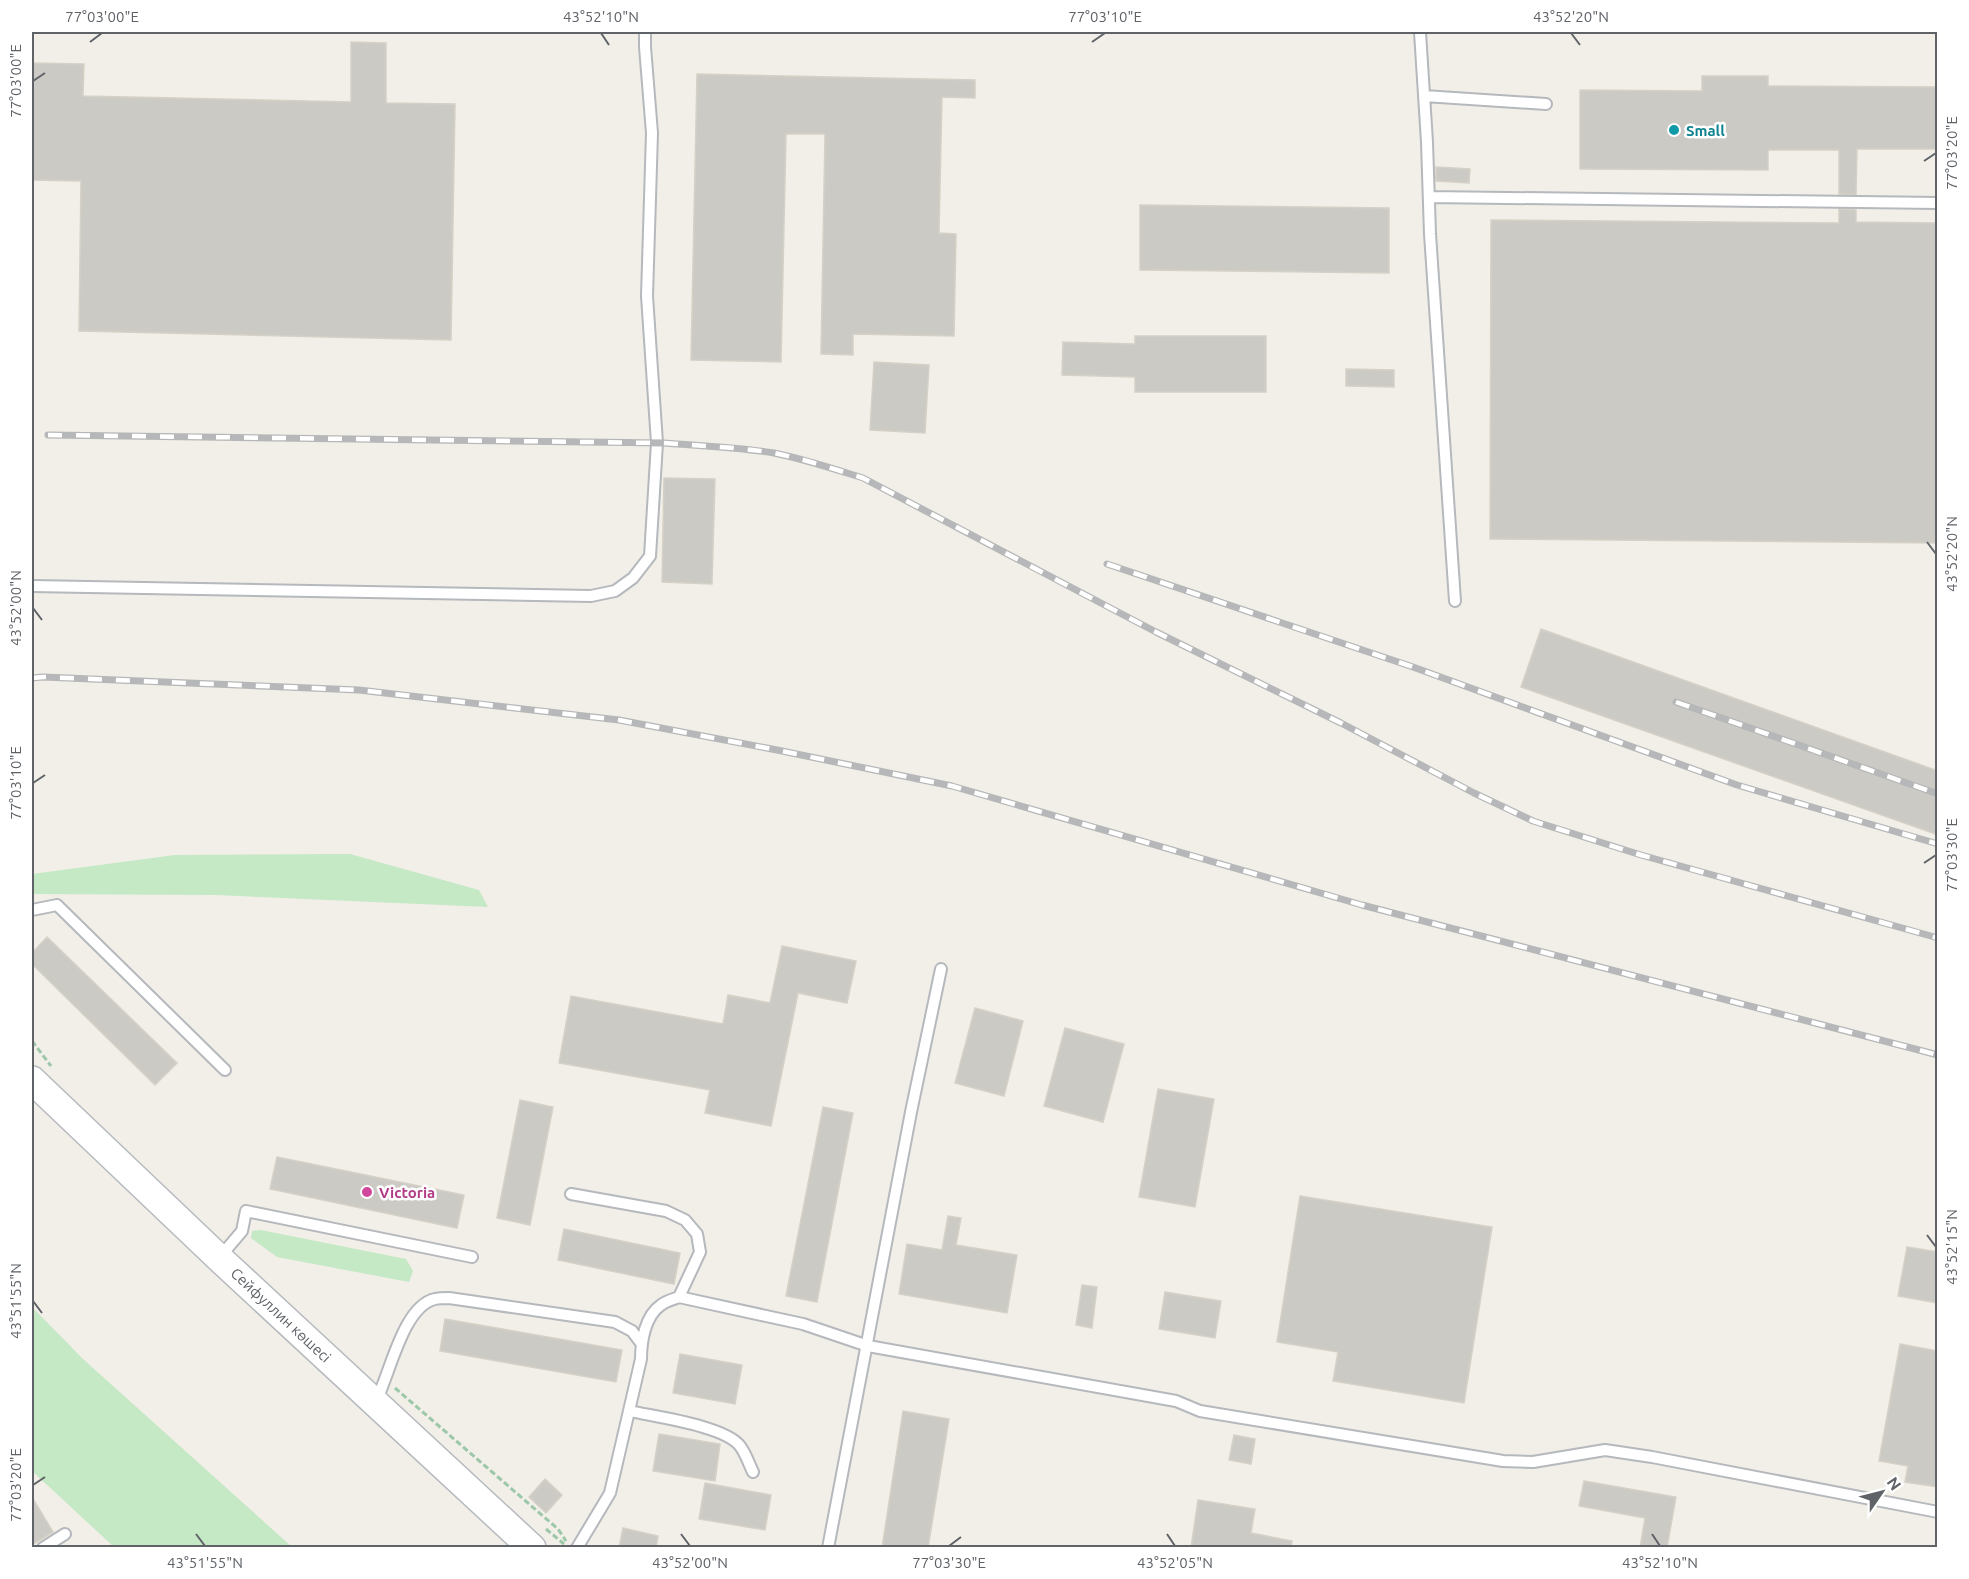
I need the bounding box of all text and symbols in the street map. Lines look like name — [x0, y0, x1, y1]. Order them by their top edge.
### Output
text: 77°03'00"E — [65, 8, 139, 25]
text: 43°52'10"N — [563, 8, 639, 25]
text: 77°03'10"E — [1068, 8, 1142, 25]
text: 43°52'20"N — [1533, 8, 1609, 25]
text: 77°03'00"E — [7, 44, 24, 118]
text: 77°03'20"E — [1943, 116, 1960, 190]
place label: Small — [1686, 122, 1725, 139]
marker: Small — [1667, 123, 1681, 137]
text: 43°52'20"N — [1943, 516, 1960, 592]
text: 43°52'00"N — [7, 570, 24, 646]
text: 77°03'10"E — [7, 746, 24, 820]
text: 77°03'30"E — [1943, 818, 1960, 892]
place label: Victoria — [379, 1184, 435, 1201]
marker: Victoria — [360, 1185, 374, 1199]
text: 43°52'15"N — [1943, 1209, 1960, 1285]
text: 43°51'55"N — [7, 1263, 24, 1339]
street label: Сейфуллин көшесі — [227, 1264, 335, 1366]
text: 77°03'20"E — [7, 1448, 24, 1522]
north arrow — [1852, 1462, 1912, 1522]
text: N — [1883, 1473, 1905, 1493]
text: 43°51'55"N — [167, 1554, 243, 1571]
text: 43°52'00"N — [652, 1554, 728, 1571]
text: 77°03'30"E — [912, 1554, 986, 1571]
text: 43°52'05"N — [1137, 1554, 1213, 1571]
text: 43°52'10"N — [1622, 1554, 1698, 1571]

